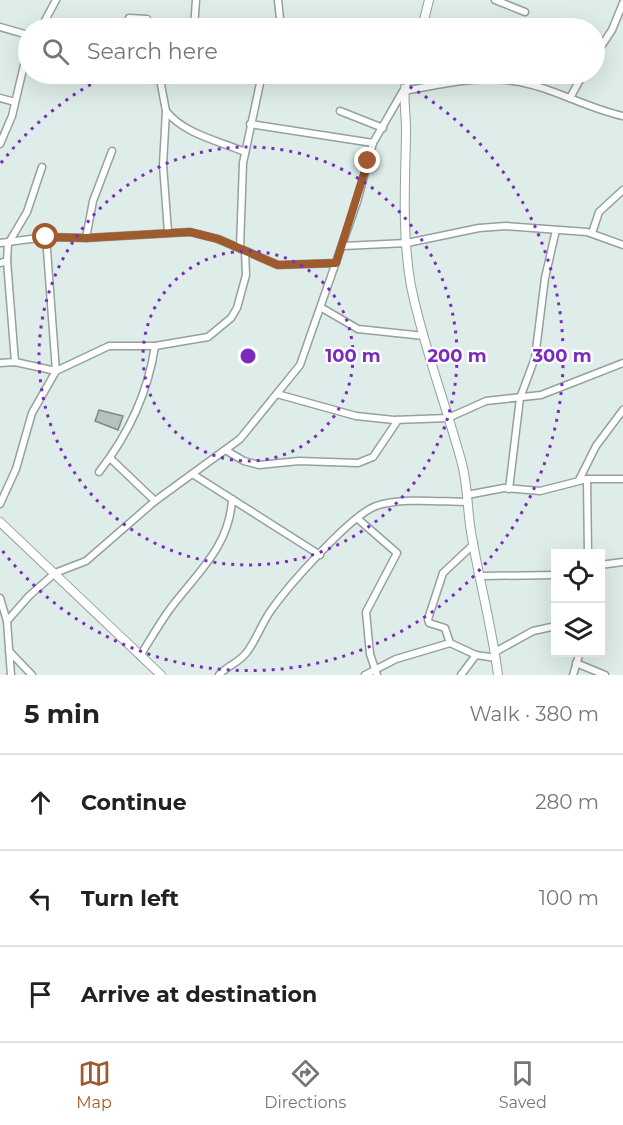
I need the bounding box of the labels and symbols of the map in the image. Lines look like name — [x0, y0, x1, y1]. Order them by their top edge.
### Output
route end — [354, 147, 380, 173]
route start — [32, 223, 58, 249]
text: 100 m — [325, 345, 381, 367]
text: 200 m — [427, 345, 487, 367]
text: 300 m — [531, 345, 592, 367]
centre of rings — [238, 346, 258, 366]

